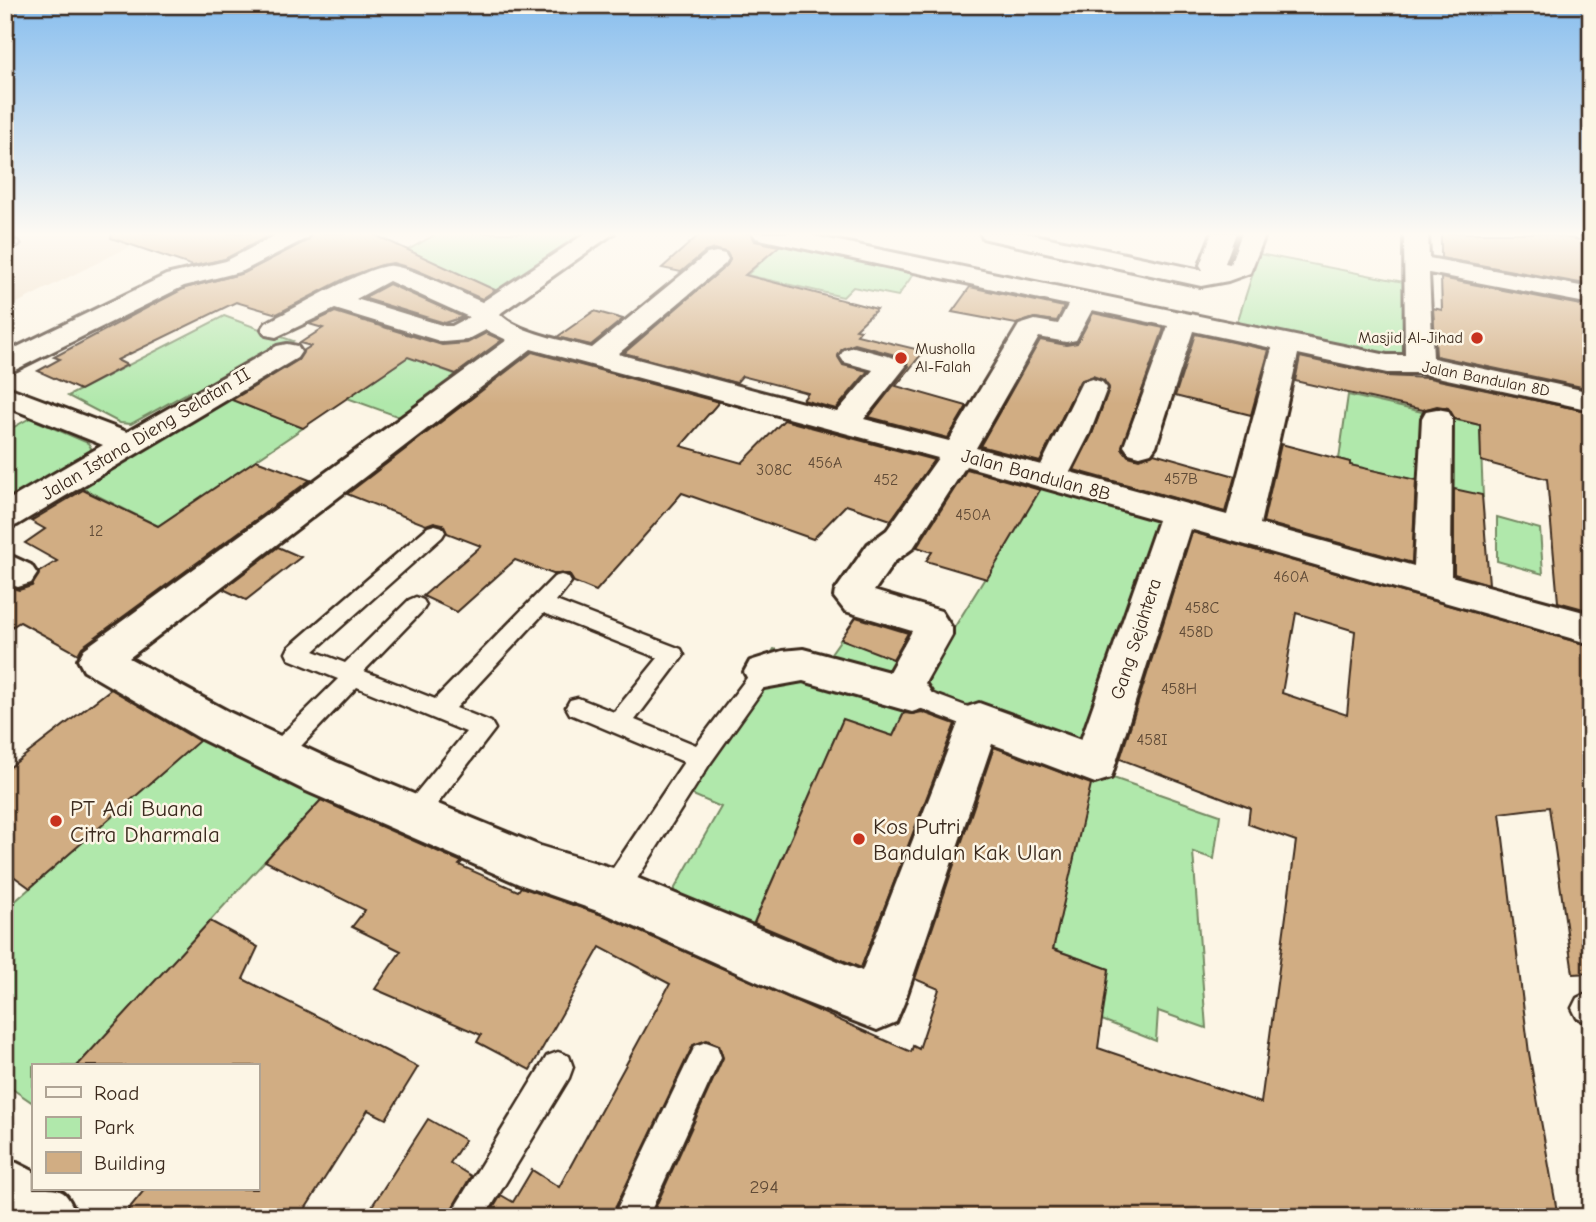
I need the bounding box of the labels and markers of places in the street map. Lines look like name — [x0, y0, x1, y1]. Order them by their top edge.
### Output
place label: Masjid Al-Jihad — [1358, 329, 1463, 347]
marker: Masjid Al-Jihad — [1469, 330, 1485, 346]
place label: Musholla Al-Falah — [915, 340, 976, 376]
marker: Musholla Al-Falah — [893, 350, 909, 366]
place label: PT Adi Buana Citra Dharmala — [70, 795, 220, 848]
marker: PT Adi Buana Citra Dharmala — [48, 813, 64, 829]
place label: Kos Putri Bandulan Kak Ulan — [873, 813, 1062, 866]
marker: Kos Putri Bandulan Kak Ulan — [851, 831, 867, 847]

